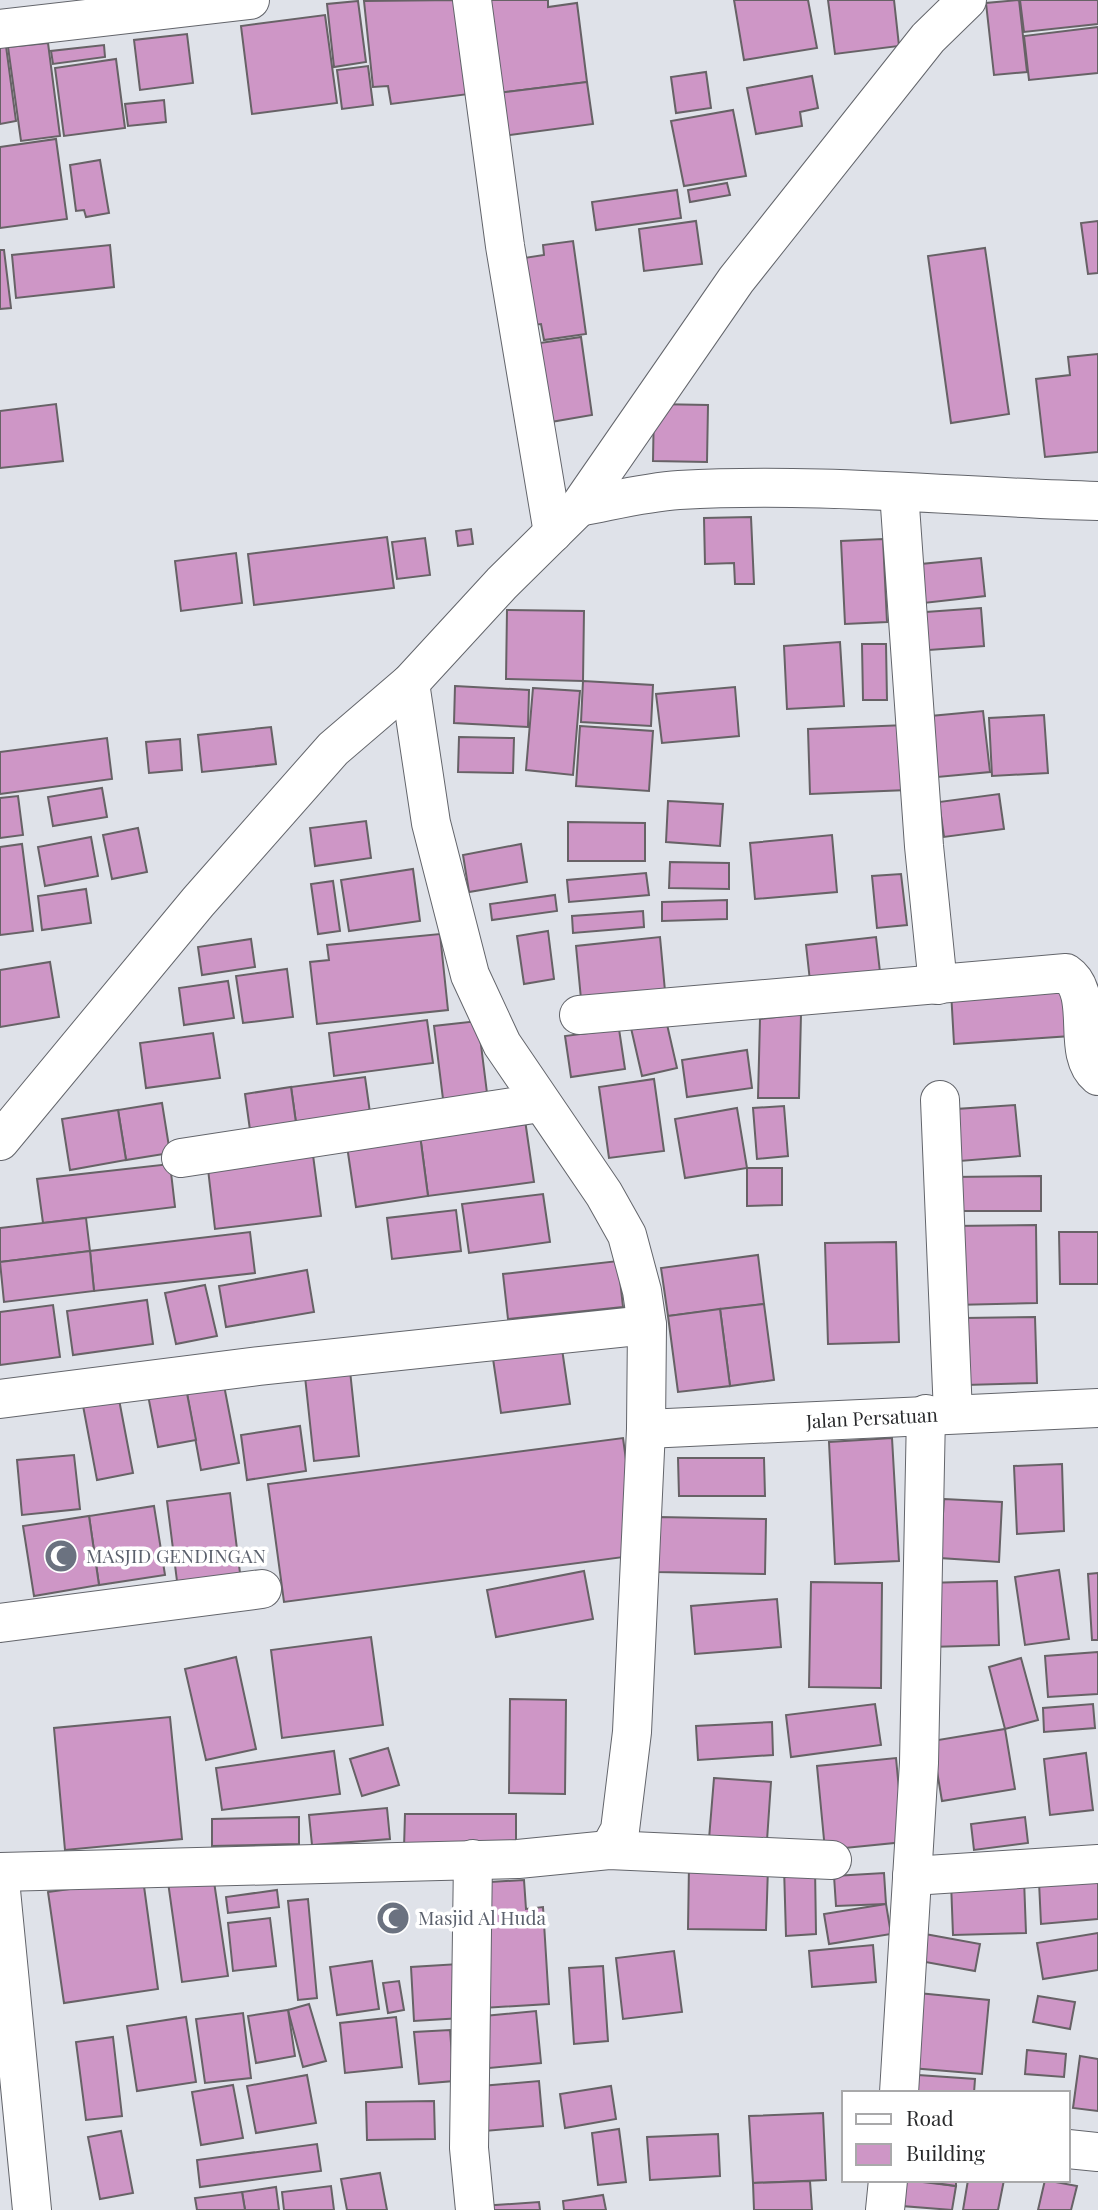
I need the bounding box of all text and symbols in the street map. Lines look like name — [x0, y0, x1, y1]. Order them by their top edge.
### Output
street label: Jalan Persatuan — [804, 1401, 939, 1433]
mosque icon: MASJID GENDINGAN — [42, 1537, 80, 1575]
place label: MASJID GENDINGAN — [86, 1542, 266, 1568]
mosque icon: Masjid Al Huda — [374, 1899, 412, 1937]
place label: Masjid Al Huda — [418, 1904, 547, 1930]
legend — [842, 2091, 1070, 2182]
text: Road — [906, 2103, 954, 2131]
text: Building — [906, 2138, 985, 2166]

